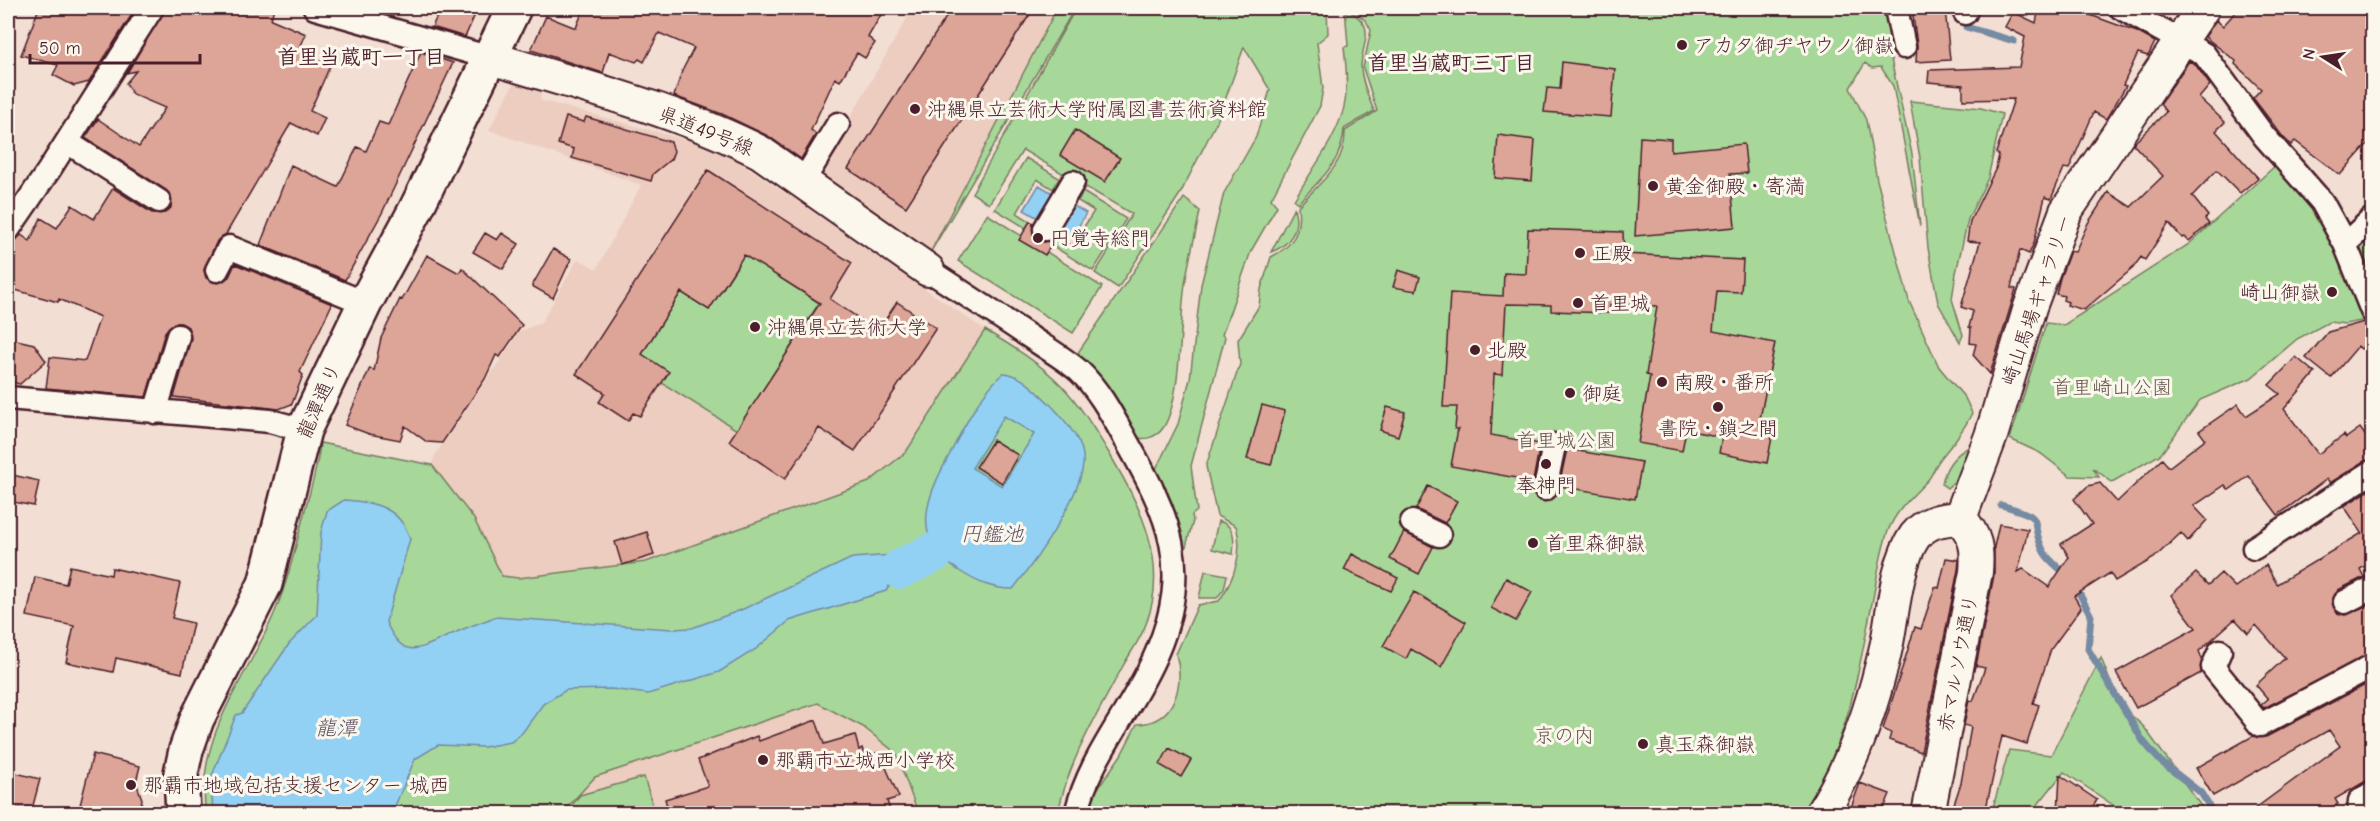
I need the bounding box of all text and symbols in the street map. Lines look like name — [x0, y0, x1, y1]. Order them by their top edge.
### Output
scale bar — [30, 27, 200, 65]
north arrow — [2293, 27, 2353, 87]
place label: アカタ御ヂヤウノ御嶽 — [1694, 34, 1894, 57]
text: 50 m — [39, 38, 81, 59]
marker: アカタ御ヂヤウノ御嶽 — [1675, 38, 1689, 52]
district label: 首里当蔵町一丁目 — [277, 45, 445, 69]
text: N — [2299, 47, 2319, 61]
district label: 首里当蔵町三丁目 — [1367, 51, 1535, 75]
place label: 沖縄県立芸術大学附属図書芸術資料館 — [927, 98, 1267, 121]
street label: 県道49号線 — [655, 102, 757, 160]
marker: 沖縄県立芸術大学附属図書芸術資料館 — [908, 102, 922, 116]
place label: 黄金御殿・寄満 — [1665, 175, 1805, 198]
marker: 黄金御殿・寄満 — [1646, 179, 1660, 193]
street label: 崎山馬場ギャラリー — [1997, 211, 2077, 389]
place label: 円覚寺総門 — [1050, 227, 1150, 250]
marker: 円覚寺総門 — [1031, 231, 1045, 245]
place label: 正殿 — [1592, 242, 1632, 265]
marker: 正殿 — [1573, 246, 1587, 260]
place label: 崎山御嶽 — [2240, 281, 2320, 304]
marker: 崎山御嶽 — [2325, 285, 2339, 299]
place label: 首里城 — [1590, 292, 1650, 315]
marker: 首里城 — [1571, 296, 1585, 310]
place label: 沖縄県立芸術大学 — [767, 316, 927, 339]
marker: 沖縄県立芸術大学 — [748, 320, 762, 334]
place label: 北殿 — [1487, 339, 1527, 362]
marker: 北殿 — [1468, 343, 1482, 357]
street label: 龍潭通り — [292, 360, 346, 442]
place label: 南殿・番所 — [1674, 371, 1774, 394]
marker: 南殿・番所 — [1655, 375, 1669, 389]
park label: 首里崎山公園 — [2052, 376, 2172, 399]
place label: 御庭 — [1582, 382, 1622, 405]
marker: 御庭 — [1563, 386, 1577, 400]
marker: 書院・鎖之間 — [1711, 400, 1725, 414]
place label: 書院・鎖之間 — [1658, 417, 1778, 440]
park label: 首里城公園 — [1516, 429, 1616, 452]
marker: 奉神門 — [1539, 457, 1553, 471]
place label: 奉神門 — [1516, 474, 1576, 497]
water label: 円鑑池 — [961, 522, 1024, 546]
place label: 首里森御嶽 — [1545, 532, 1645, 555]
marker: 首里森御嶽 — [1526, 536, 1540, 550]
street label: 赤マルソウ通り — [1933, 592, 1983, 734]
water label: 龍潭 — [315, 716, 359, 740]
park label: 京の内 — [1534, 724, 1594, 747]
place label: 真玉森御嶽 — [1655, 733, 1755, 756]
marker: 真玉森御嶽 — [1636, 737, 1650, 751]
place label: 那覇市立城西小学校 — [775, 749, 955, 772]
marker: 那覇市立城西小学校 — [756, 753, 770, 767]
place label: 那覇市地域包括支援センター 城西 — [143, 774, 449, 797]
marker: 那覇市地域包括支援センター 城西 — [124, 778, 138, 792]

